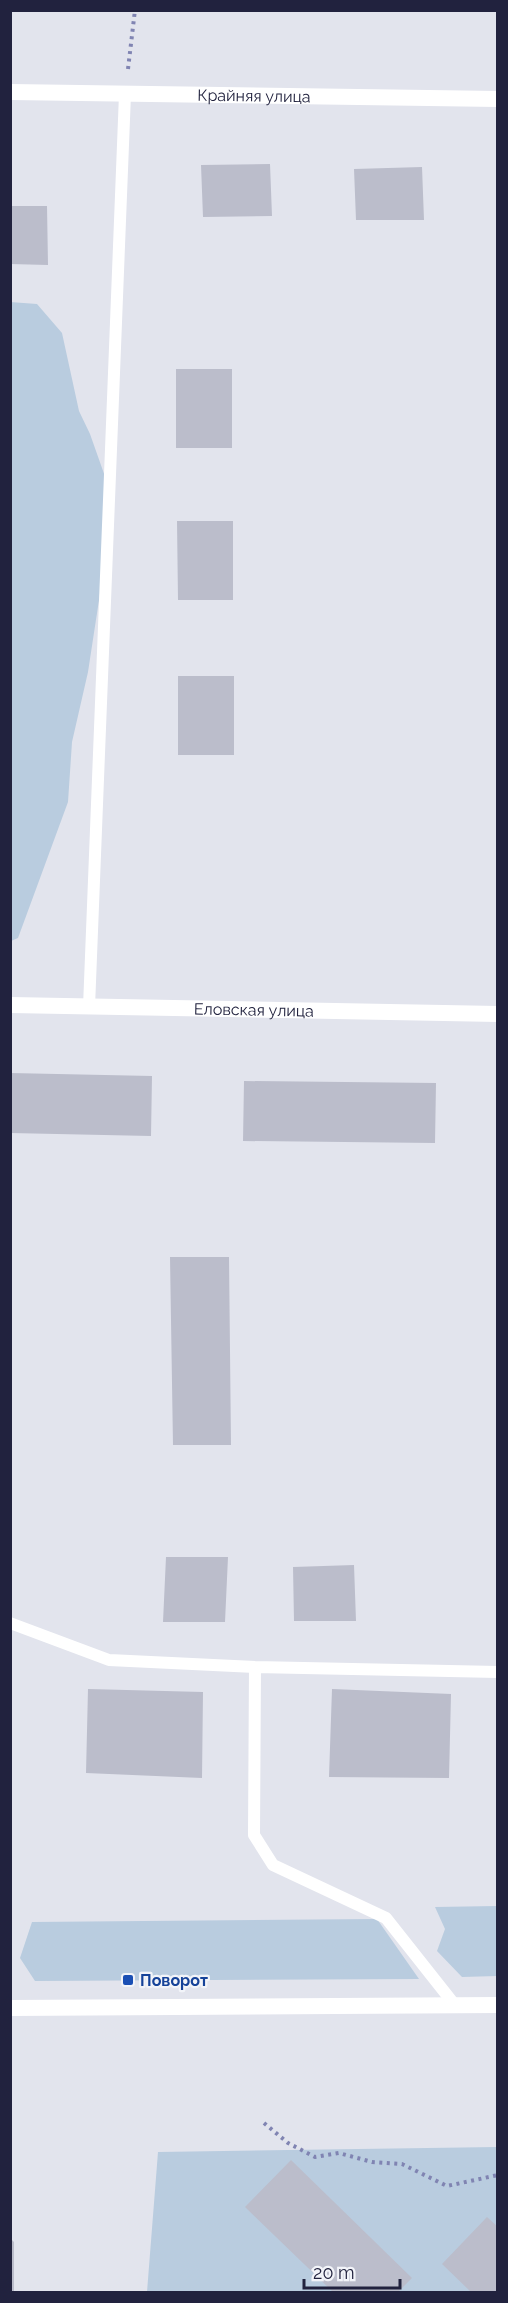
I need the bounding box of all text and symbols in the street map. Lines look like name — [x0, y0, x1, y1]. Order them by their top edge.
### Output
street label: Крайняя улица — [197, 85, 311, 106]
street label: Еловская улица — [194, 999, 314, 1020]
place label: Поворот — [140, 1971, 208, 1990]
marker: Поворот — [121, 1973, 135, 1987]
scale bar — [304, 2252, 400, 2290]
text: 20 m — [313, 2262, 355, 2283]

